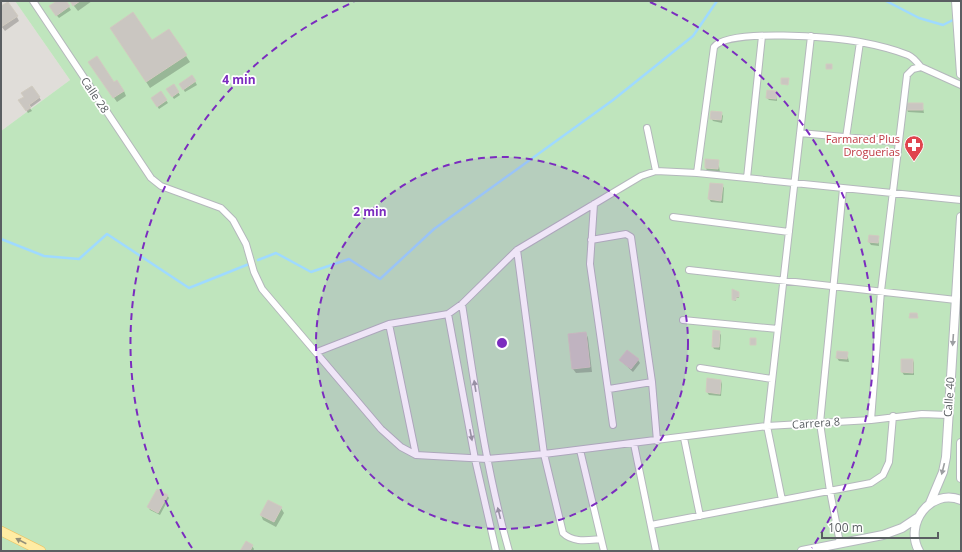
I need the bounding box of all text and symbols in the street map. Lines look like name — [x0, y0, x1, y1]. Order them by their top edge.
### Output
text: 4 min — [222, 71, 256, 88]
street label: Calle 28 — [78, 74, 113, 116]
place label: Farmared Plus Droguerias — [826, 131, 900, 159]
pharmacy icon: Farmared Plus Droguerias — [903, 134, 925, 162]
text: 2 min — [353, 203, 387, 220]
one-way arrow — [950, 334, 956, 347]
centre of rings — [495, 336, 509, 350]
street label: Calle 40 — [940, 376, 957, 418]
one-way arrow — [472, 380, 478, 392]
street label: Carrera 8 — [792, 413, 840, 432]
one-way arrow — [468, 429, 474, 441]
one-way arrow — [940, 463, 946, 475]
one-way arrow — [495, 507, 501, 520]
scale bar — [822, 514, 938, 540]
text: 100 m — [828, 519, 863, 536]
one-way arrow — [15, 538, 27, 544]

